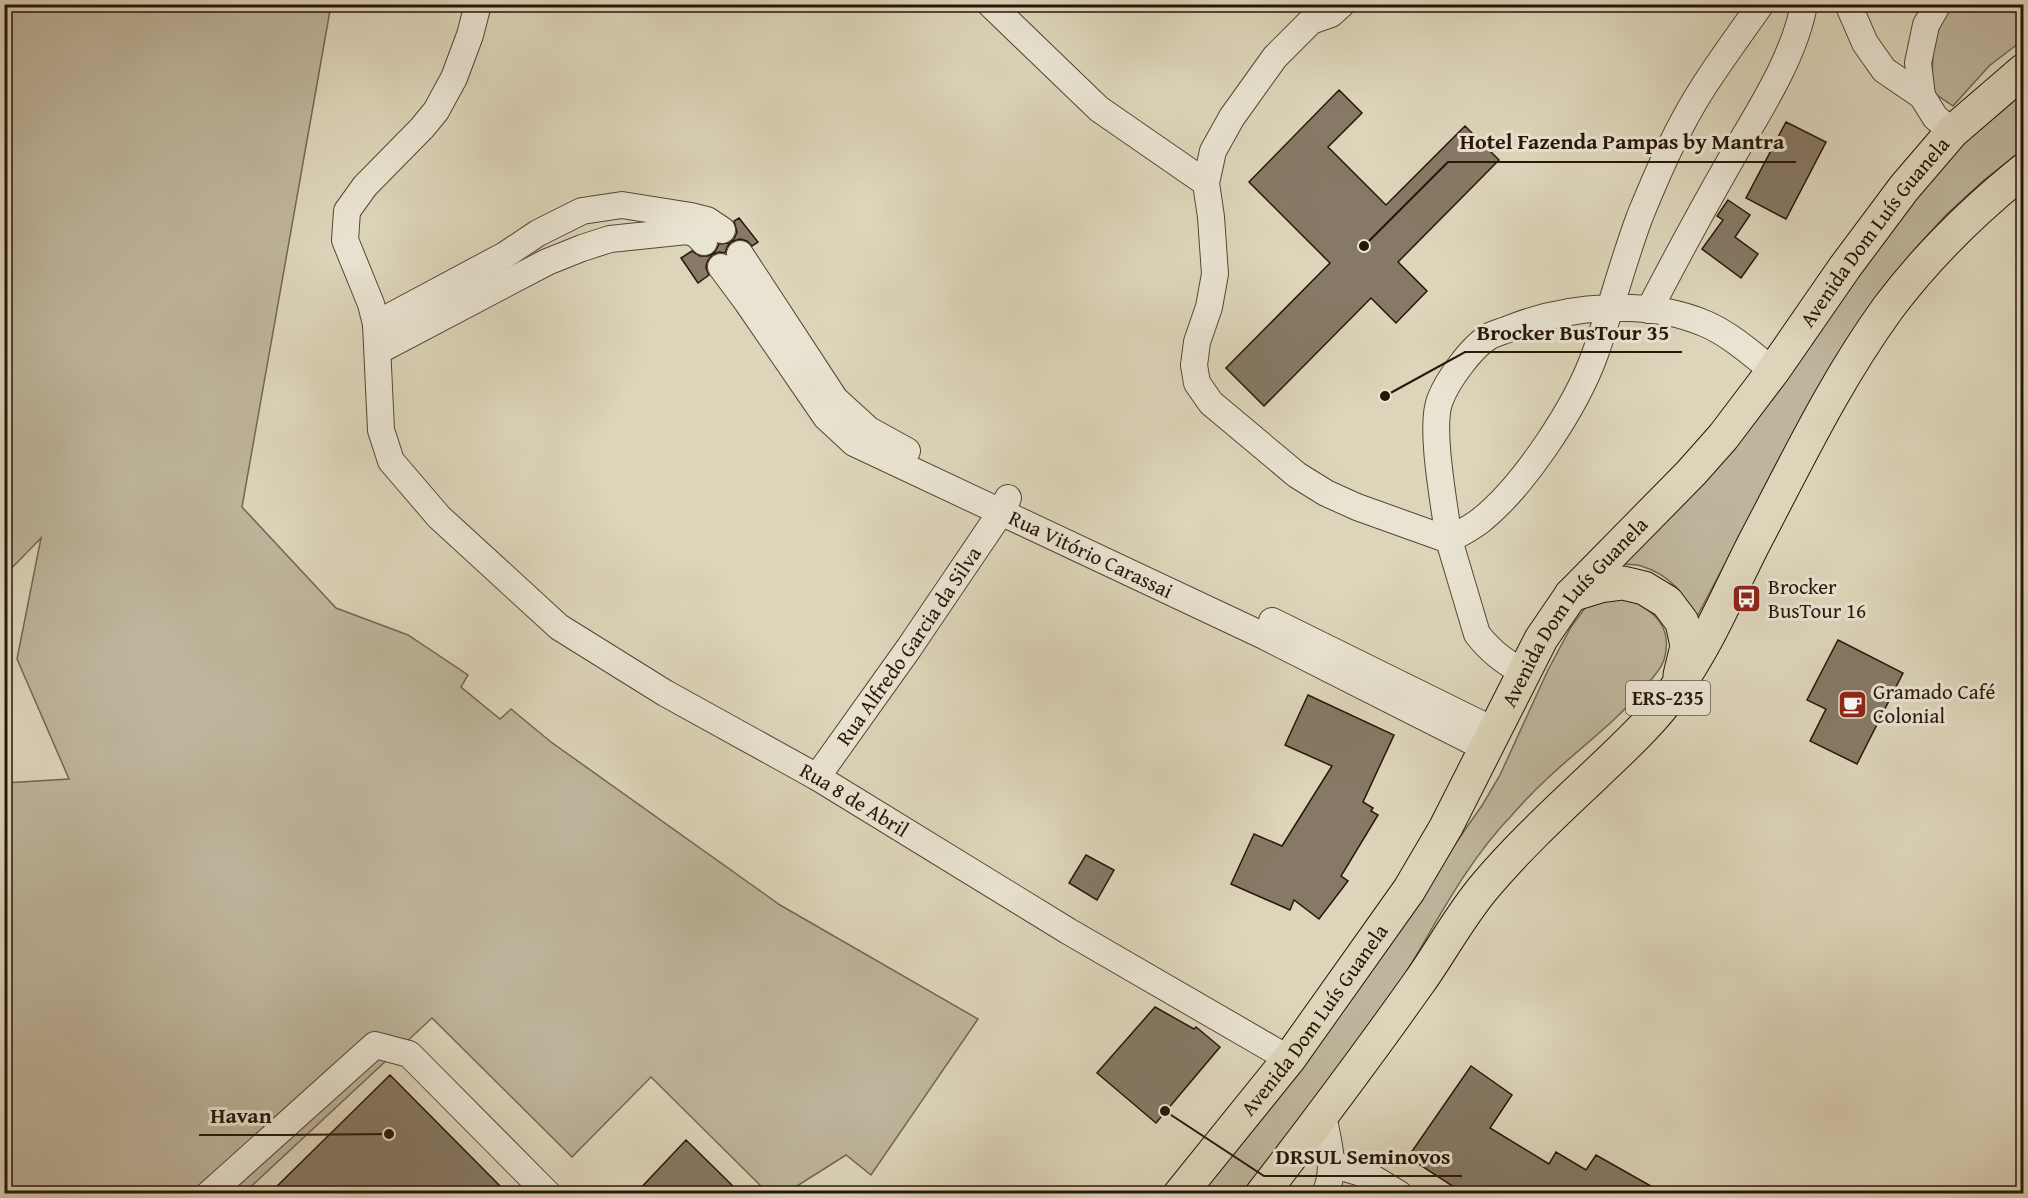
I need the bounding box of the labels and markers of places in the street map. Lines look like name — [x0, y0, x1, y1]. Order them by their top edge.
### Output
callout: Hotel Fazenda Pampas by Mantra — [1448, 122, 1796, 162]
callout: Brocker BusTour 35 — [1465, 312, 1682, 352]
place label: Brocker BusTour 16 — [1768, 571, 1866, 626]
bus stop icon: Brocker BusTour 16 — [1731, 583, 1763, 615]
place label: Gramado Café Colonial — [1873, 676, 1995, 731]
cafe icon: Gramado Café Colonial — [1836, 688, 1868, 720]
callout: Havan — [199, 1095, 284, 1135]
callout: DRSUL Seminovos — [1264, 1136, 1462, 1176]

